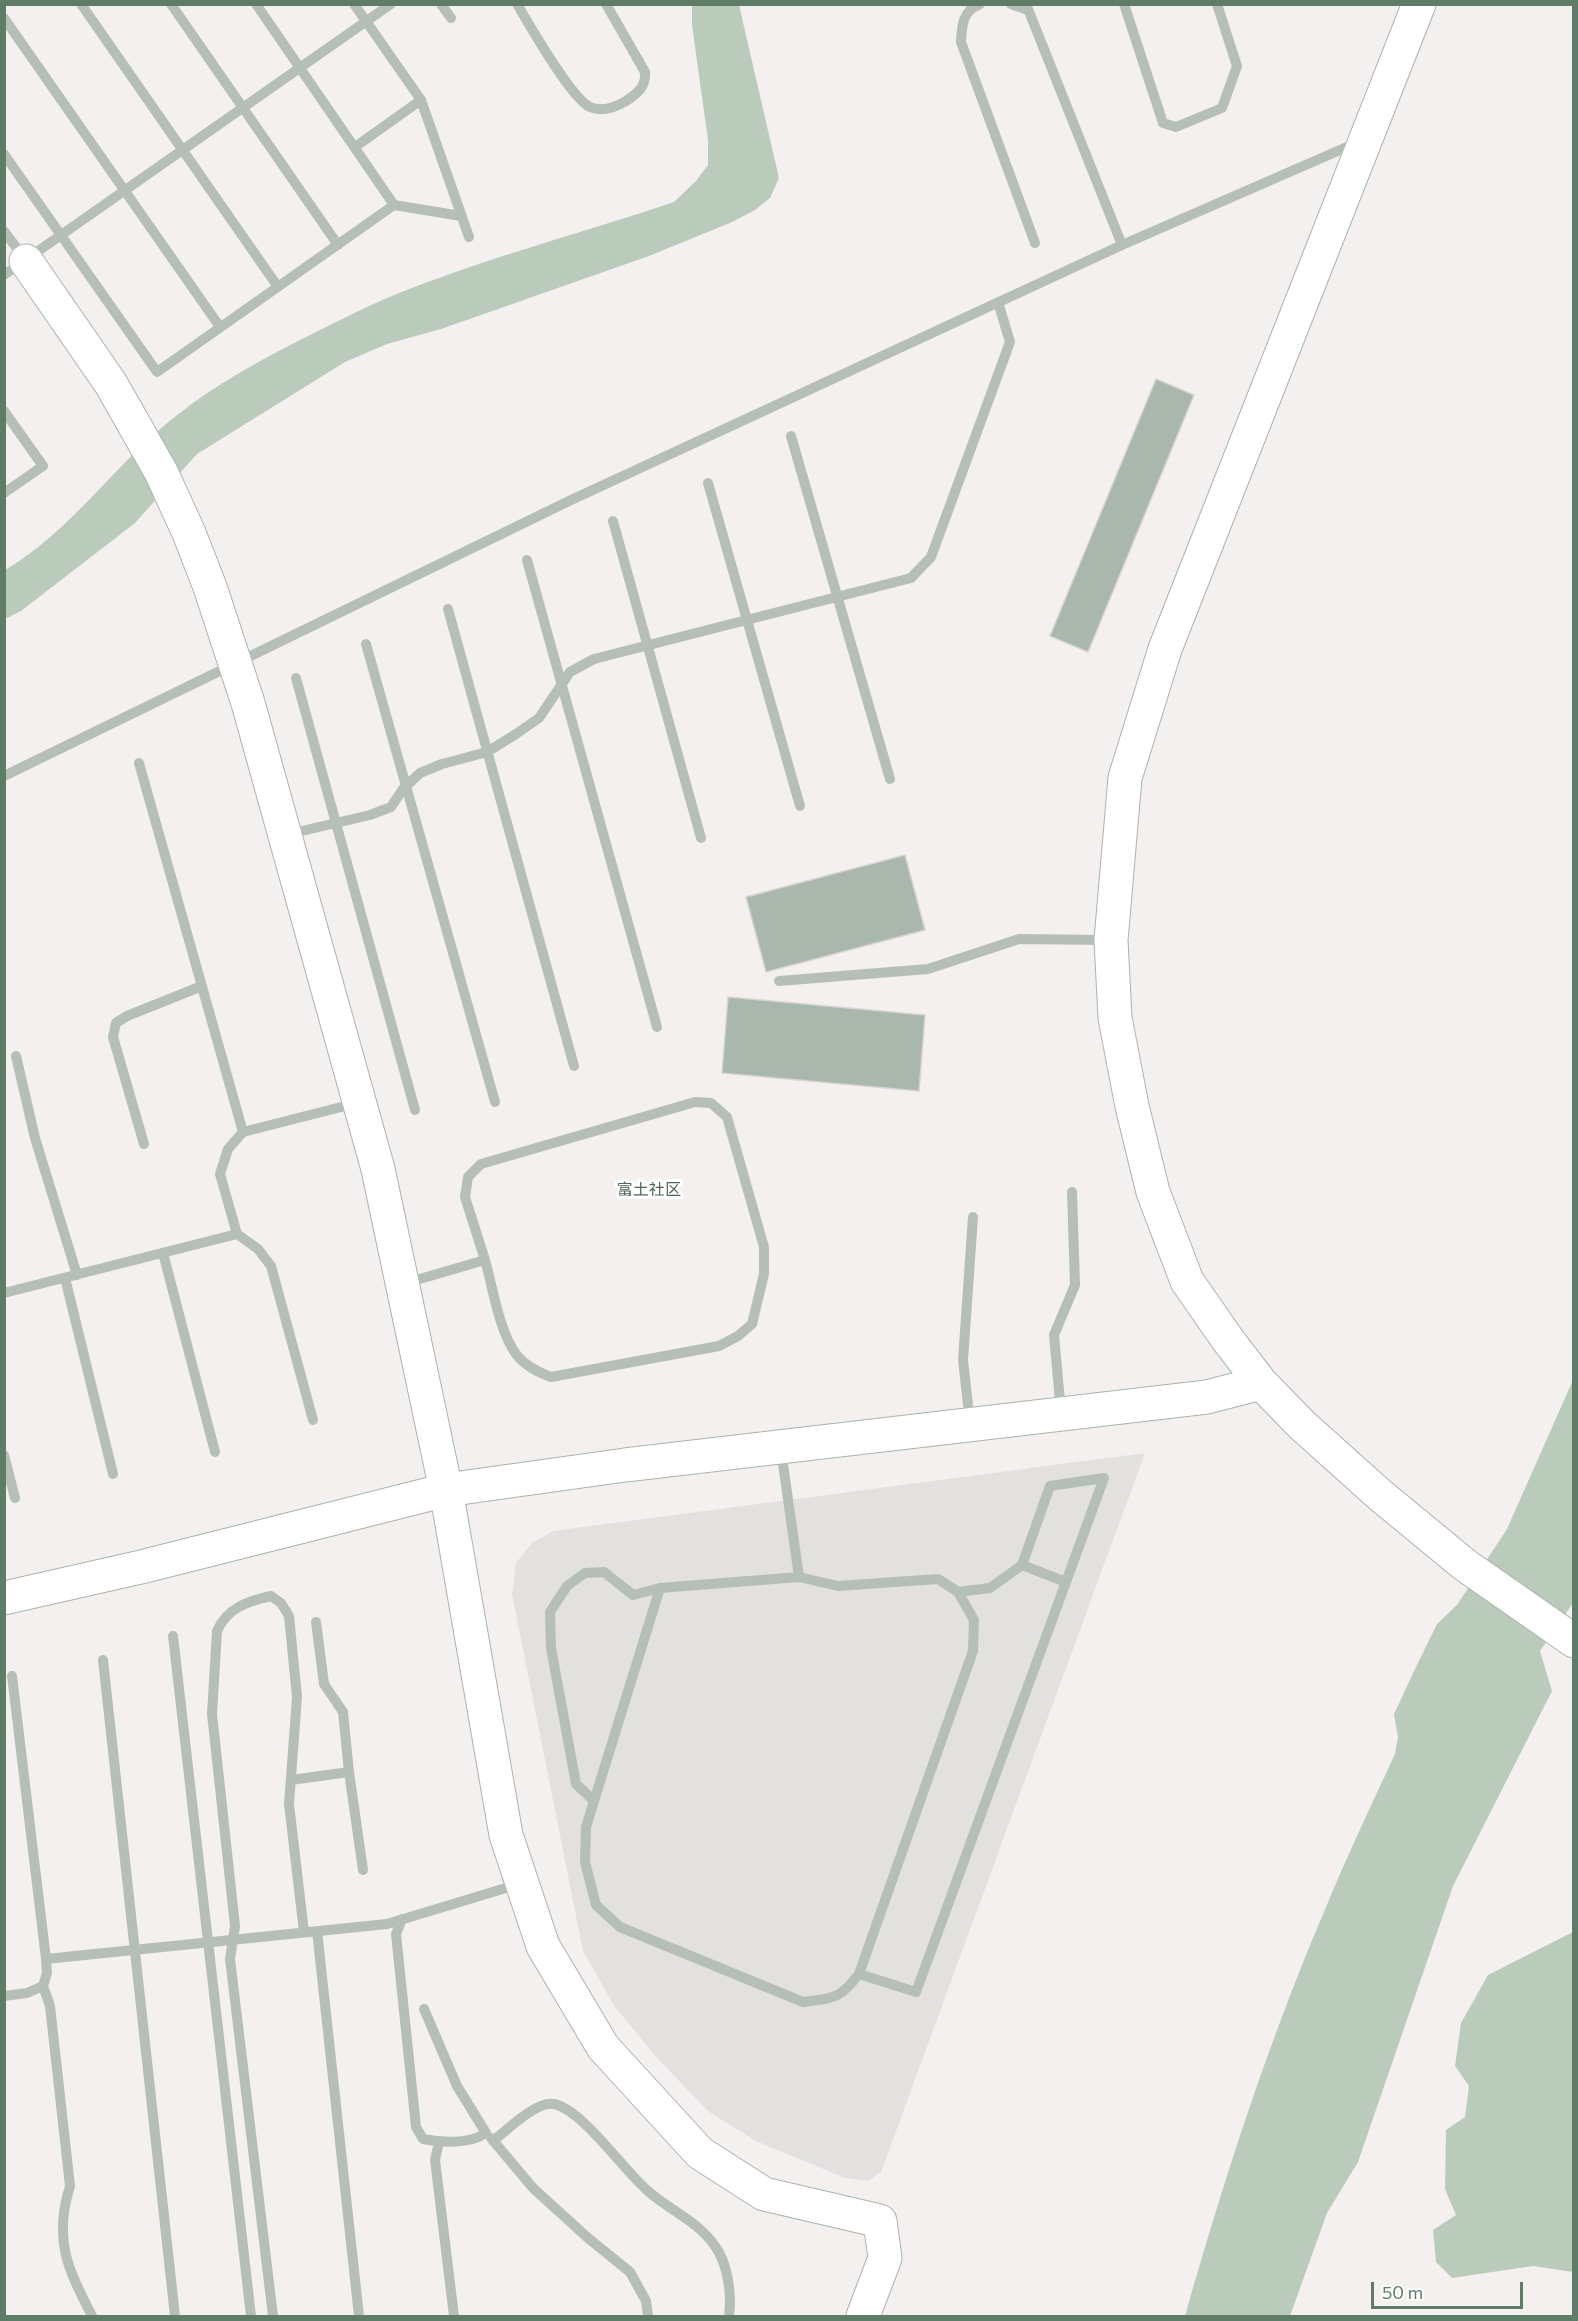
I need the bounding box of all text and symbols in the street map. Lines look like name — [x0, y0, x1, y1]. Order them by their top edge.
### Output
district label: 富土社区 — [617, 1180, 681, 1200]
scale bar — [1374, 2270, 1526, 2308]
text: 50 m — [1382, 2281, 1423, 2303]

